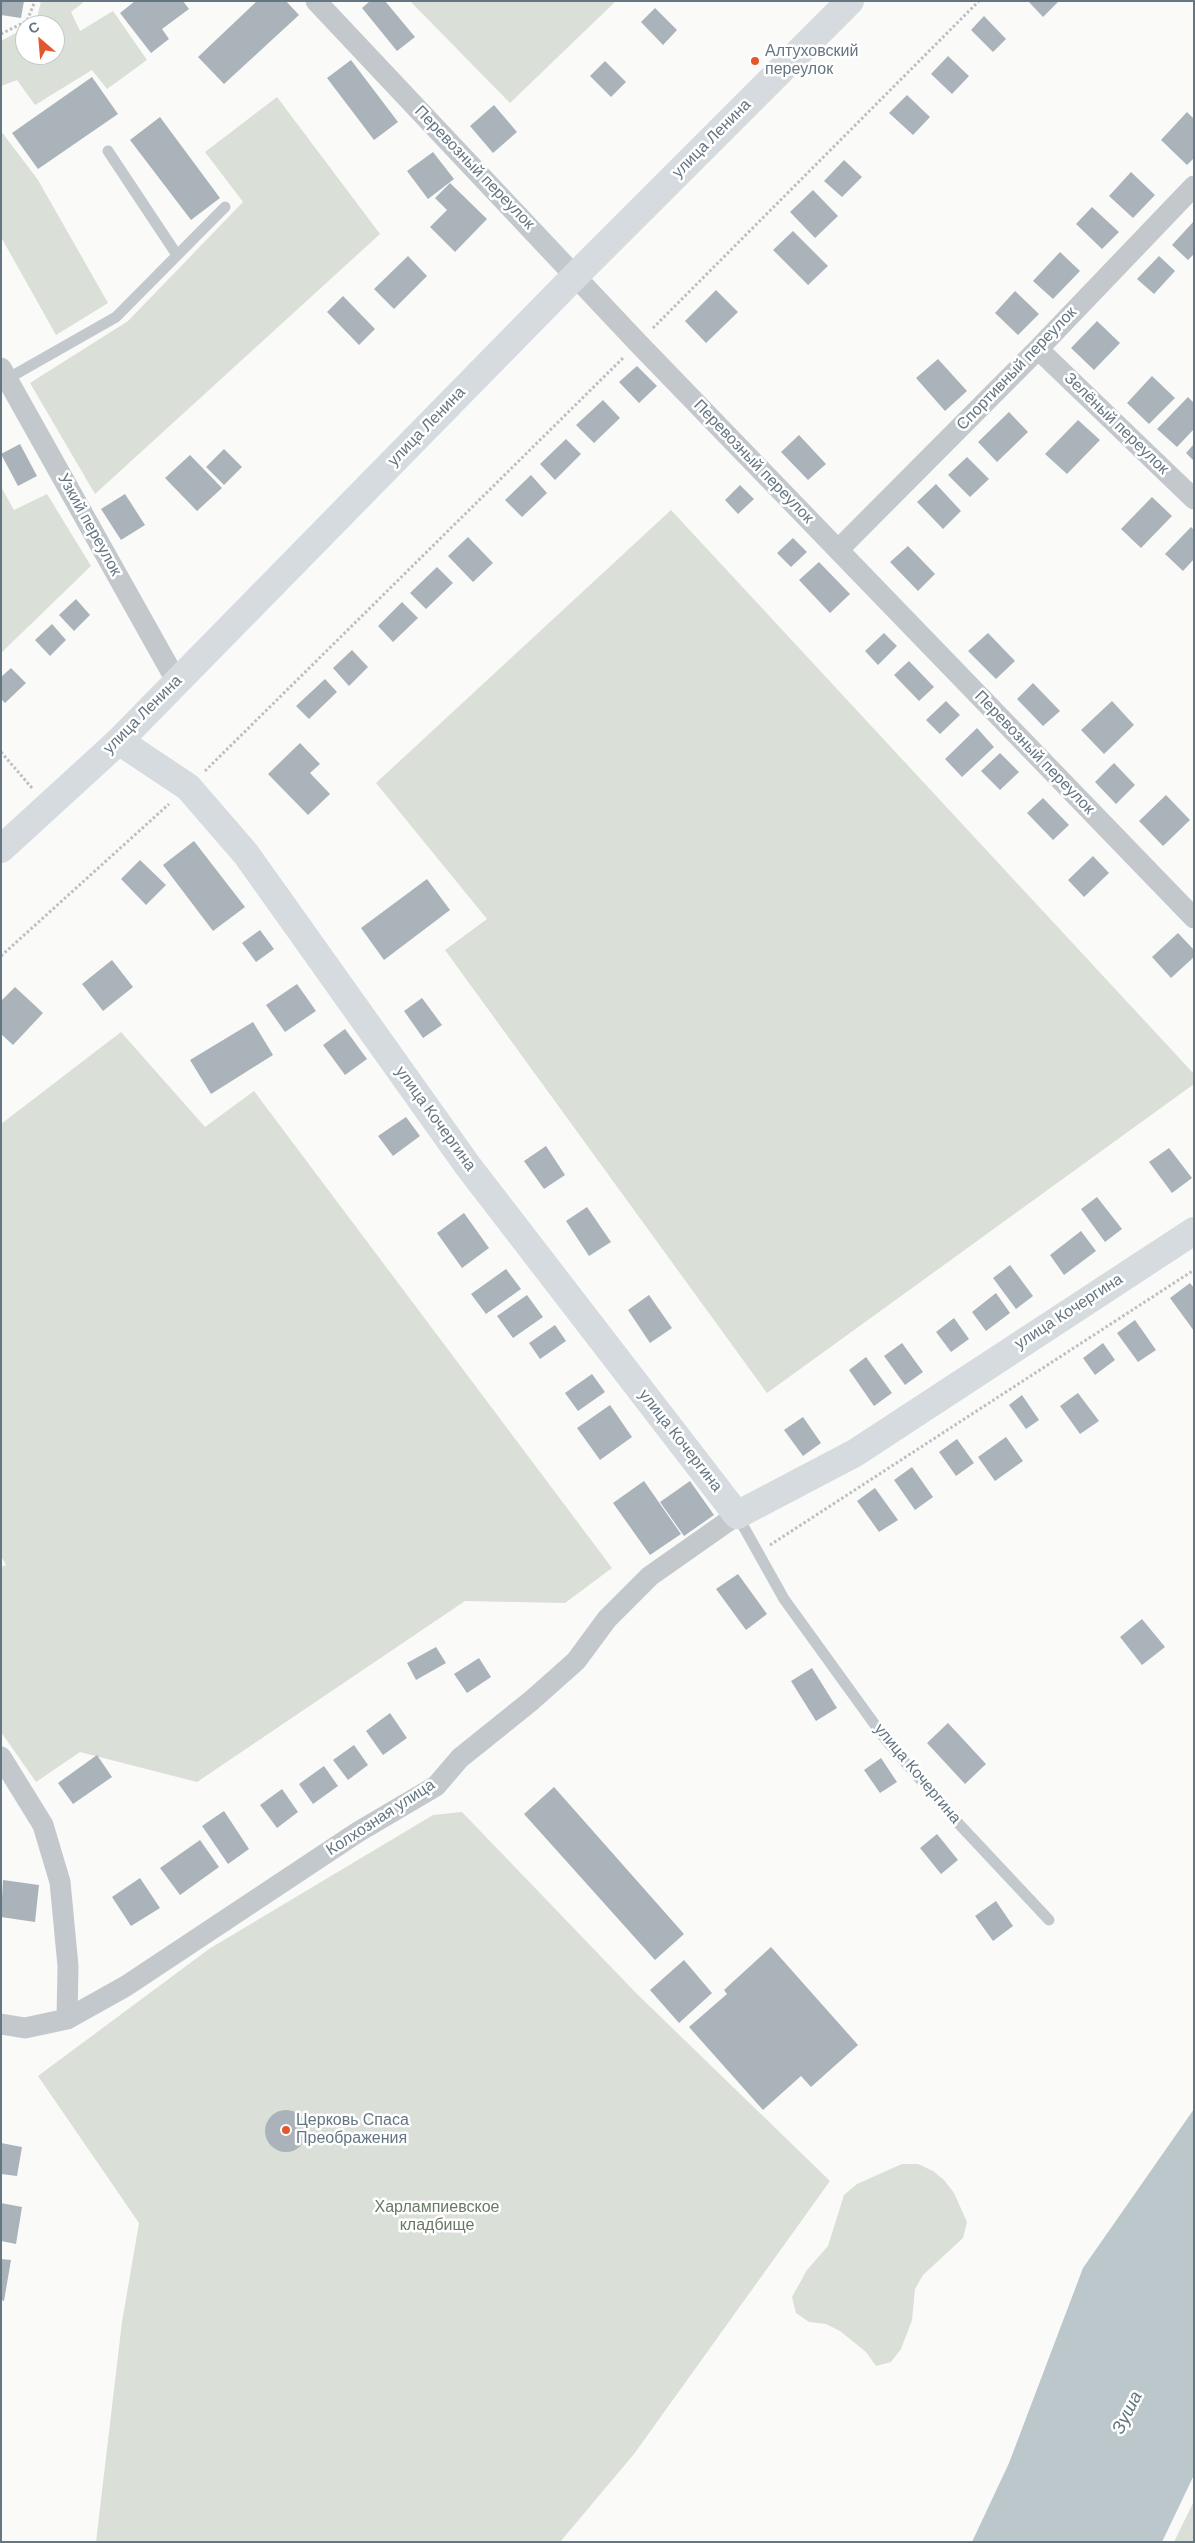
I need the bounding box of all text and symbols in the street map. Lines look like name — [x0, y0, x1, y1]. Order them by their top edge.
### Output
north arrow — [15, 15, 65, 65]
text: С — [25, 17, 42, 38]
place label: Алтуховский переулок — [765, 42, 858, 80]
marker: Алтуховский переулок — [749, 55, 761, 67]
street label: улица Ленина — [669, 96, 755, 182]
street label: Перевозный переулок — [410, 102, 538, 234]
street label: Спортивный переулок — [953, 303, 1081, 435]
street label: Зелёный переулок — [1060, 369, 1172, 479]
street label: улица Ленина — [384, 383, 470, 471]
street label: Перевозный переулок — [689, 396, 817, 528]
street label: Узкий переулок — [53, 471, 125, 579]
street label: улица Ленина — [100, 672, 186, 758]
street label: Перевозный переулок — [970, 687, 1098, 819]
street label: улица Кочергина — [391, 1063, 479, 1175]
street label: улица Кочергина — [1011, 1270, 1127, 1354]
street label: улица Кочергина — [634, 1386, 726, 1496]
street label: улица Кочергина — [870, 1720, 964, 1828]
street label: Колхозная улица — [323, 1776, 439, 1860]
place label: Церковь Спаса Преображения — [296, 2111, 409, 2149]
marker: Церковь Спаса Преображения — [280, 2124, 292, 2136]
park label: Харлампиевское кладбище — [375, 2198, 499, 2236]
water label: Зуша — [1108, 2388, 1148, 2438]

